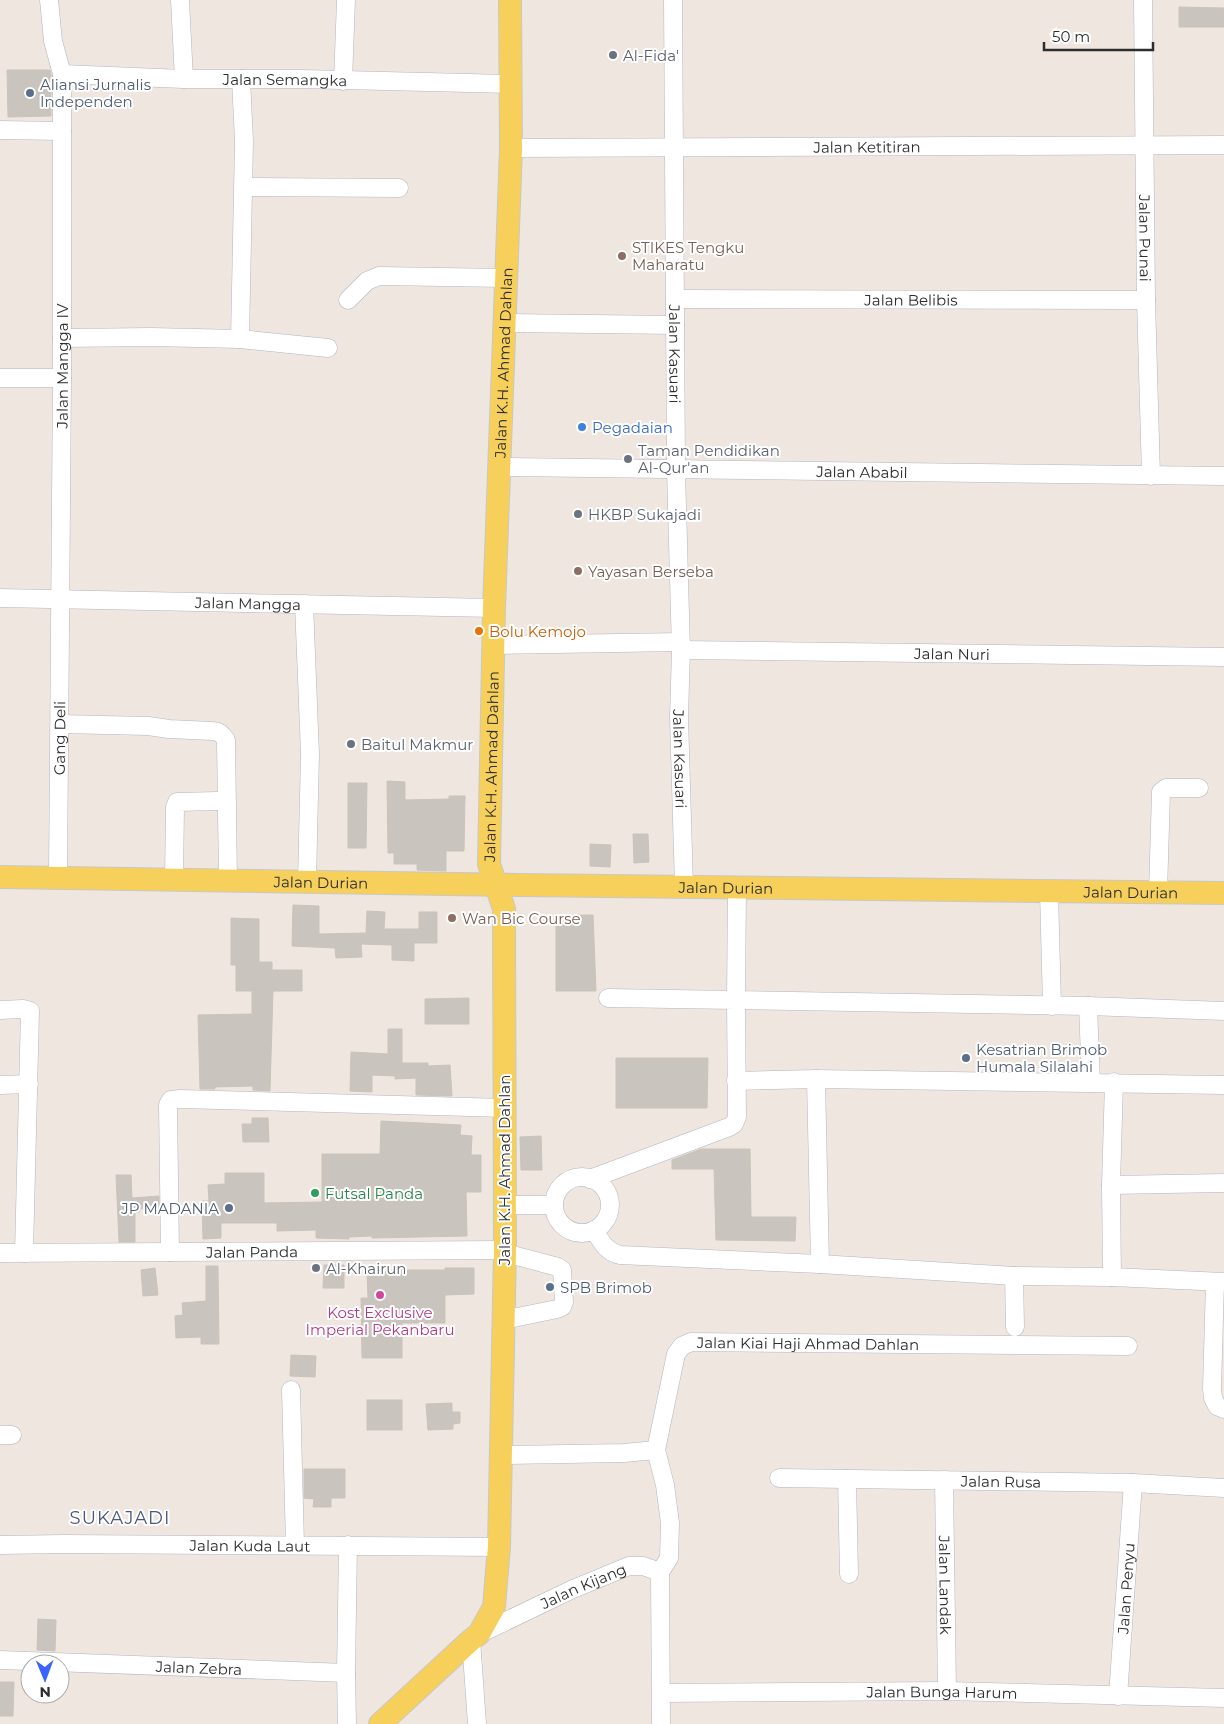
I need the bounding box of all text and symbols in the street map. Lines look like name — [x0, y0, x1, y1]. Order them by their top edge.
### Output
scale bar — [1044, 20, 1153, 52]
text: 50 m — [1052, 27, 1090, 46]
place label: Al-Fida' — [623, 46, 679, 65]
marker: Al-Fida' — [607, 49, 619, 61]
street label: Jalan Semangka — [222, 69, 347, 90]
place label: Aliansi Jurnalis Independen — [40, 75, 151, 111]
marker: Aliansi Jurnalis Independen — [24, 87, 36, 99]
street label: Jalan Ketitiran — [812, 137, 921, 156]
street label: Jalan Punai — [1135, 193, 1155, 282]
place label: STIKES Tengku Maharatu — [632, 238, 744, 274]
marker: STIKES Tengku Maharatu — [616, 250, 628, 262]
street label: Jalan K.H. Ahmad Dahlan — [490, 267, 516, 459]
street label: Jalan Belibis — [863, 290, 958, 309]
street label: Jalan Mangga IV — [52, 303, 72, 430]
street label: Jalan Kasuari — [665, 303, 685, 404]
place label: Pegadaian — [592, 418, 673, 437]
marker: Pegadaian — [576, 421, 588, 433]
place label: Taman Pendidikan Al-Qur'an — [638, 441, 780, 477]
marker: Taman Pendidikan Al-Qur'an — [622, 453, 634, 465]
street label: Jalan Ababil — [815, 461, 908, 482]
place label: HKBP Sukajadi — [588, 505, 701, 524]
marker: HKBP Sukajadi — [572, 508, 584, 520]
place label: Yayasan Berseba — [588, 562, 714, 581]
marker: Yayasan Berseba — [572, 565, 584, 577]
street label: Jalan Mangga — [194, 592, 301, 614]
place label: Bolu Kemojo — [489, 622, 586, 641]
marker: Bolu Kemojo — [473, 625, 485, 637]
street label: Jalan Nuri — [913, 643, 990, 663]
street label: Jalan K.H. Ahmad Dahlan — [480, 671, 502, 863]
street label: Gang Deli — [49, 701, 69, 775]
street label: Jalan Kasuari — [670, 708, 691, 809]
place label: Baitul Makmur — [361, 735, 473, 754]
marker: Baitul Makmur — [345, 738, 357, 750]
street label: Jalan Durian — [272, 872, 369, 892]
street label: Jalan Durian — [677, 877, 773, 897]
street label: Jalan Durian — [1082, 882, 1178, 902]
place label: Wan Bic Course — [462, 909, 581, 928]
marker: Wan Bic Course — [446, 912, 458, 924]
place label: Kesatrian Brimob Humala Silalahi — [976, 1040, 1107, 1076]
marker: Kesatrian Brimob Humala Silalahi — [960, 1052, 972, 1064]
street label: Jalan K.H. Ahmad Dahlan — [495, 1075, 514, 1266]
place label: Futsal Panda — [325, 1184, 423, 1203]
marker: Futsal Panda — [309, 1187, 321, 1199]
place label: JP MADANIA — [120, 1199, 219, 1218]
marker: JP MADANIA — [223, 1202, 235, 1214]
street label: Jalan Panda — [205, 1242, 298, 1261]
place label: Al-Khairun — [326, 1259, 406, 1278]
marker: Al-Khairun — [310, 1262, 322, 1274]
place label: SPB Brimob — [560, 1278, 652, 1297]
marker: SPB Brimob — [544, 1281, 556, 1293]
marker: Kost Exclusive Imperial Pekanbaru — [374, 1289, 386, 1301]
place label: Kost Exclusive Imperial Pekanbaru — [306, 1303, 454, 1339]
street label: Jalan Kiai Haji Ahmad Dahlan — [696, 1333, 919, 1354]
street label: Jalan Rusa — [960, 1471, 1041, 1491]
district label: SUKAJADI — [70, 1507, 170, 1529]
street label: Jalan Landak — [935, 1534, 956, 1635]
street label: Jalan Kuda Laut — [189, 1535, 310, 1555]
street label: Jalan Penyu — [1113, 1542, 1138, 1635]
street label: Jalan Kijang — [536, 1559, 629, 1613]
north arrow — [20, 1654, 70, 1704]
street label: Jalan Zebra — [154, 1656, 242, 1679]
street label: Jalan Bunga Harum — [865, 1681, 1018, 1702]
text: N — [39, 1683, 51, 1701]

